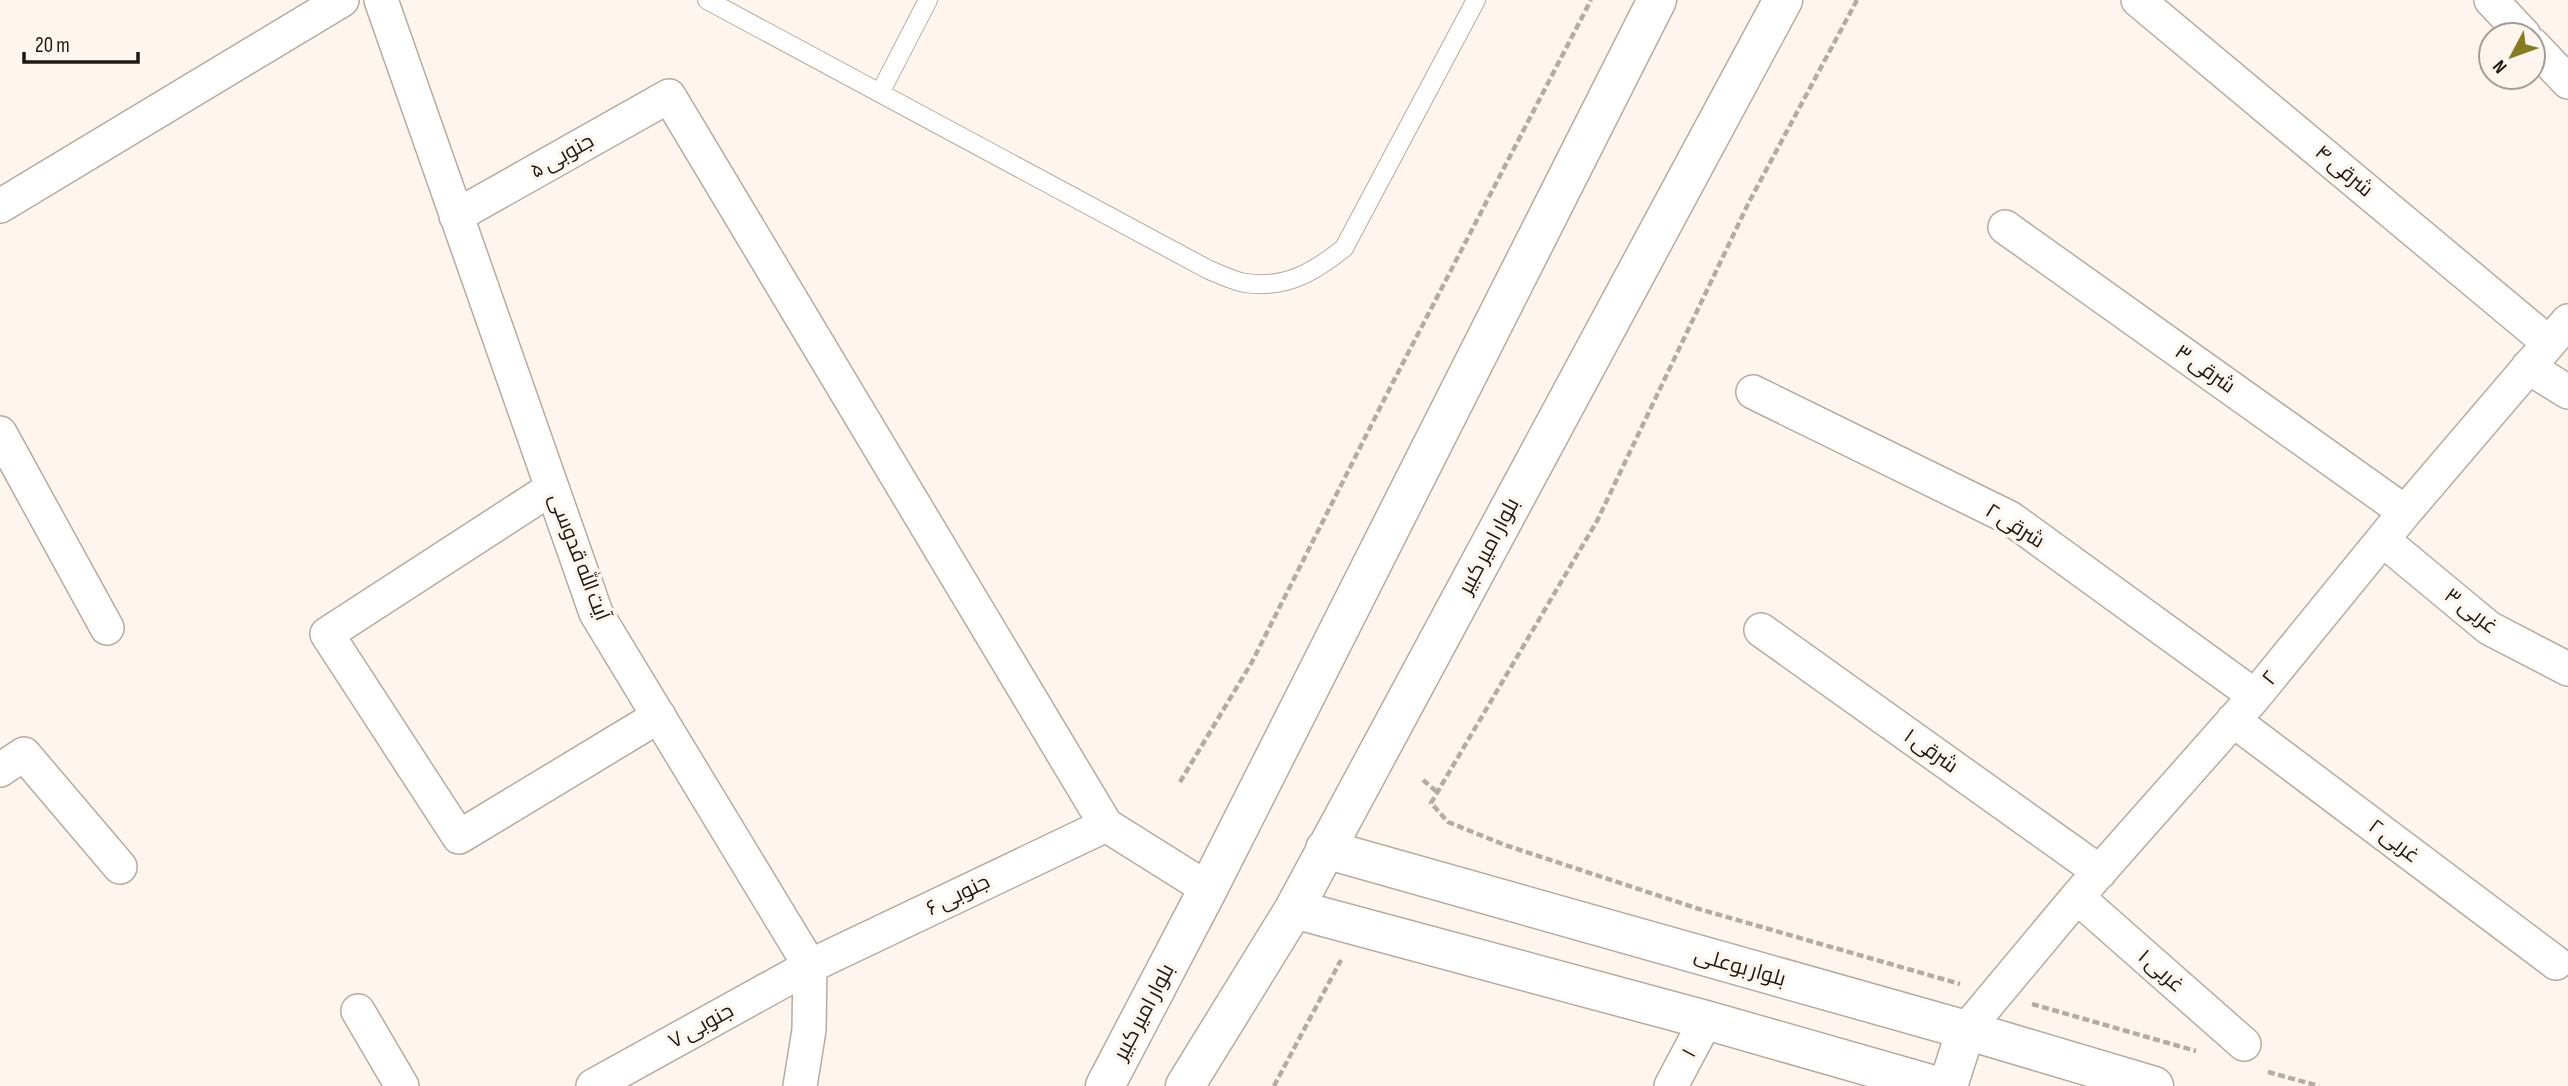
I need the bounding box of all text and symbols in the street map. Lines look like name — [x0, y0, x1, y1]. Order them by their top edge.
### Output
scale bar — [24, 21, 138, 65]
north arrow — [2477, 21, 2547, 91]
text: 20 m — [35, 33, 70, 58]
text: N — [2488, 55, 2512, 78]
street label: ۵ جنوبی — [526, 128, 598, 184]
street label: ۴ شرقی — [2310, 140, 2378, 202]
street label: شرقی ۳ — [2170, 339, 2240, 399]
street label: آیت الله قدوسی — [543, 489, 617, 624]
street label: بلوار امیر کبیر — [1453, 494, 1525, 599]
street label: شرقی ۲ — [1981, 498, 2049, 554]
street label: غربی ۳ — [2439, 583, 2503, 639]
street label: ۲ — [2257, 666, 2283, 690]
street label: شرقی ۱ — [1899, 723, 1963, 779]
street label: غربی ۲ — [2364, 814, 2424, 868]
street label: ۶ جنوبی — [922, 869, 994, 921]
street label: بلوار بوعلی — [1691, 942, 1789, 992]
street label: غربی ۱ — [2133, 944, 2189, 998]
street label: بلوار امیر کبیر — [1108, 960, 1180, 1065]
street label: ۷ جنوبی — [664, 998, 738, 1054]
street label: ۱ — [1676, 1044, 1702, 1062]

